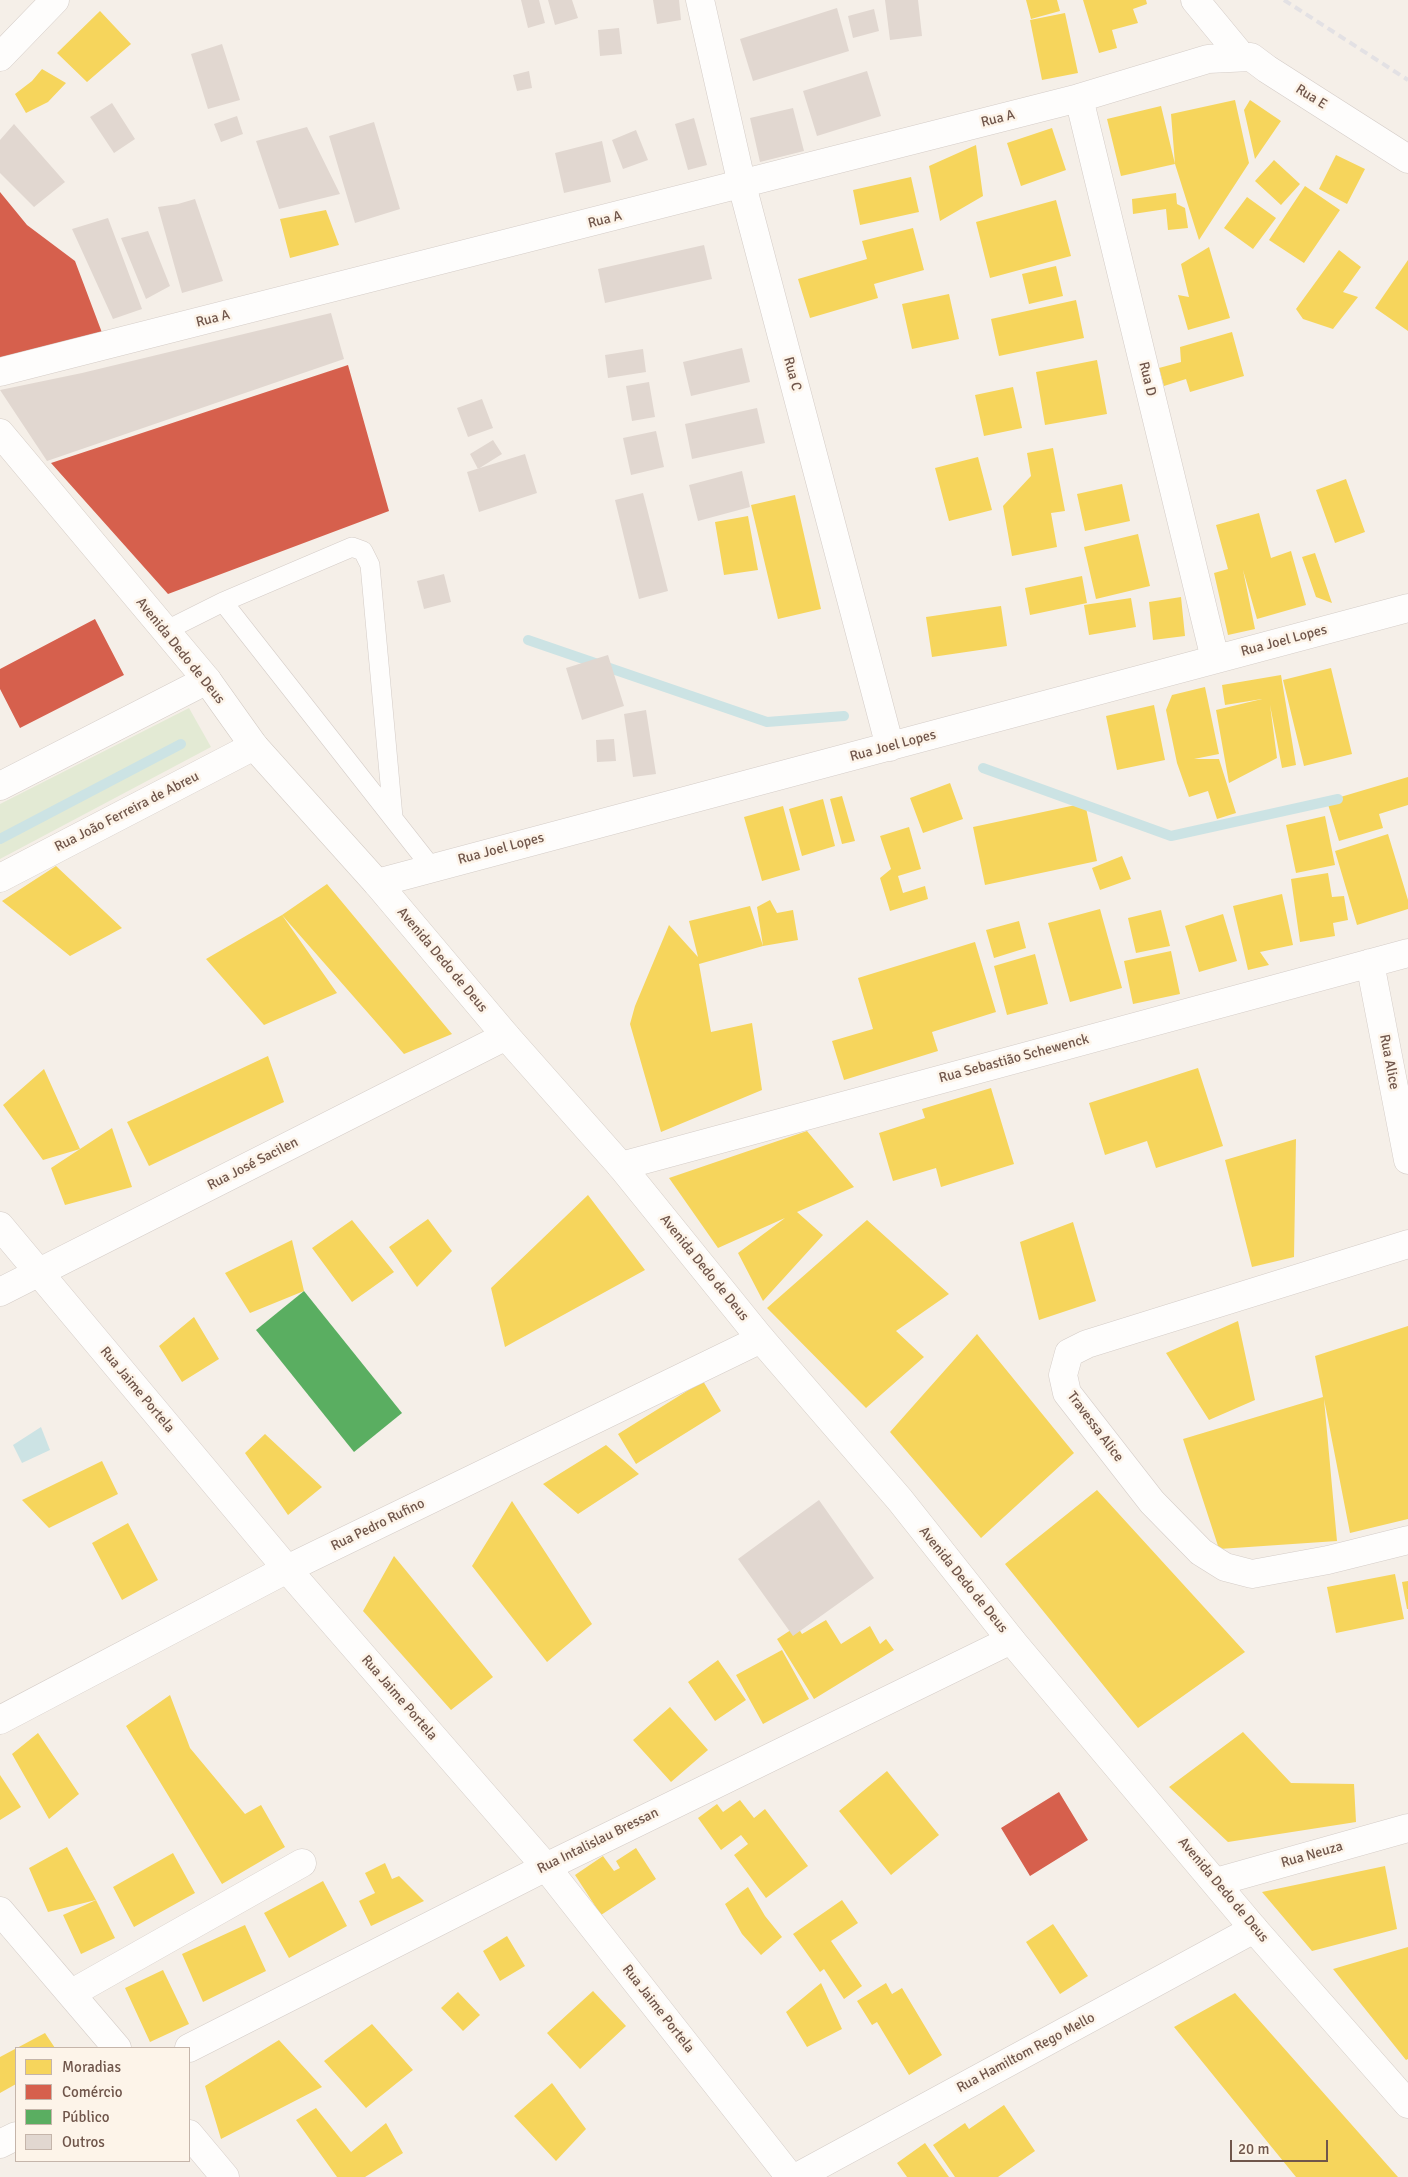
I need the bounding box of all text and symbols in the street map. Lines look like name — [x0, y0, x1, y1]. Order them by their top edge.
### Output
street label: Rua E — [1292, 81, 1330, 113]
street label: Rua A — [979, 107, 1017, 131]
street label: Rua A — [586, 208, 624, 232]
street label: Rua A — [194, 307, 232, 331]
street label: Rua C — [779, 355, 805, 393]
street label: Rua D — [1135, 360, 1159, 398]
street label: Avenida Dedo de Deus — [132, 595, 228, 707]
street label: Rua Joel Lopes — [1239, 621, 1329, 661]
street label: Rua Joel Lopes — [848, 726, 938, 766]
street label: Rua João Ferreira de Abreu — [52, 768, 202, 856]
street label: Rua Joel Lopes — [456, 829, 546, 869]
street label: Avenida Dedo de Deus — [393, 904, 491, 1016]
street label: Rua Sebastião Schewenck — [937, 1031, 1091, 1087]
street label: Rua Alice — [1375, 1033, 1403, 1091]
street label: Rua José Sacilen — [205, 1134, 301, 1194]
street label: Avenida Dedo de Deus — [656, 1212, 752, 1324]
street label: Rua Jaime Portela — [96, 1344, 178, 1436]
street label: Travessa Alice — [1063, 1389, 1127, 1465]
street label: Rua Pedro Rufino — [328, 1495, 428, 1555]
street label: Avenida Dedo de Deus — [915, 1524, 1011, 1636]
street label: Rua Jaime Portela — [357, 1652, 441, 1744]
street label: Rua Intalislau Bressan — [535, 1804, 661, 1878]
street label: Avenida Dedo de Deus — [1174, 1834, 1272, 1946]
street label: Rua Neuza — [1279, 1838, 1345, 1872]
street label: Rua Jaime Portela — [618, 1962, 698, 2056]
street label: Rua Hamiltom Rego Mello — [954, 2009, 1098, 2097]
legend — [15, 2047, 190, 2162]
text: Moradias — [62, 2058, 121, 2076]
text: Comércio — [62, 2083, 123, 2101]
text: Público — [62, 2108, 110, 2126]
scale bar — [1233, 2130, 1330, 2162]
text: Outros — [62, 2133, 105, 2151]
text: 20 m — [1238, 2140, 1269, 2158]

